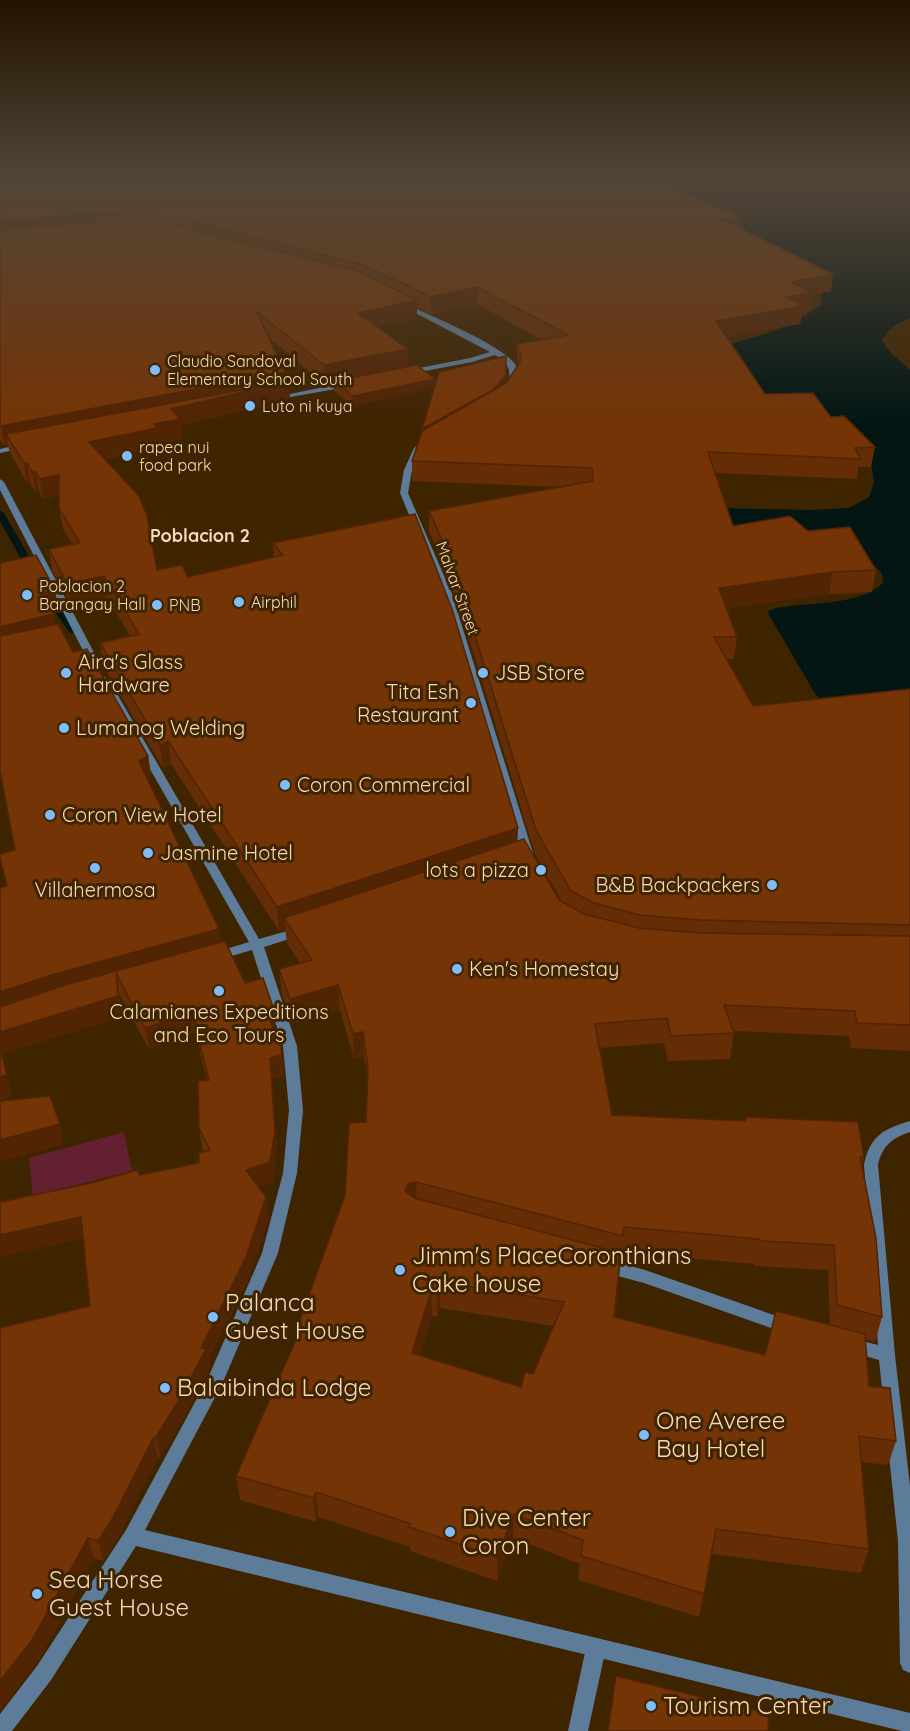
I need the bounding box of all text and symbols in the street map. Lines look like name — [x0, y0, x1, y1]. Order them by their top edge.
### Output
place label: Claudio Sandoval Elementary School South — [167, 351, 352, 389]
marker: Claudio Sandoval Elementary School South — [148, 363, 162, 377]
place label: Luto ni kuya — [262, 396, 352, 416]
marker: Luto ni kuya — [243, 399, 257, 413]
place label: rapea nui food park — [139, 437, 212, 475]
marker: rapea nui food park — [120, 449, 134, 463]
district label: Poblacion 2 — [150, 524, 250, 547]
street label: Malvar Street — [432, 538, 484, 638]
place label: Poblacion 2 Barangay Hall — [39, 576, 146, 614]
marker: Poblacion 2 Barangay Hall — [20, 588, 34, 602]
place label: Airphil — [251, 592, 297, 612]
place label: PNB — [169, 595, 201, 615]
marker: Airphil — [232, 595, 246, 609]
marker: PNB — [150, 598, 164, 612]
place label: Aira's Glass Hardware — [78, 649, 183, 697]
place label: JSB Store — [495, 660, 585, 685]
marker: Aira's Glass Hardware — [59, 666, 73, 680]
marker: JSB Store — [476, 666, 490, 680]
place label: Tita Esh Restaurant — [357, 679, 459, 727]
marker: Tita Esh Restaurant — [464, 696, 478, 710]
place label: Lumanog Welding — [76, 715, 245, 740]
marker: Lumanog Welding — [57, 721, 71, 735]
place label: Coron Commercial — [297, 772, 470, 797]
marker: Coron Commercial — [278, 778, 292, 792]
place label: Coron View Hotel — [62, 802, 222, 827]
marker: Coron View Hotel — [43, 808, 57, 822]
place label: Jasmine Hotel — [160, 840, 293, 865]
marker: Jasmine Hotel — [141, 846, 155, 860]
place label: lots a pizza — [425, 857, 529, 882]
marker: Villahermosa — [88, 861, 102, 875]
marker: lots a pizza — [534, 863, 548, 877]
place label: B&B Backpackers — [595, 872, 760, 897]
place label: Villahermosa — [34, 877, 156, 902]
marker: B&B Backpackers — [765, 878, 779, 892]
place label: Ken's Homestay — [469, 956, 619, 981]
marker: Ken's Homestay — [450, 962, 464, 976]
marker: Calamianes Expeditions and Eco Tours — [212, 984, 226, 998]
place label: Calamianes Expeditions and Eco Tours — [109, 999, 329, 1047]
place label: Jimm's PlaceCoronthians Cake house — [412, 1240, 691, 1298]
marker: Jimm's PlaceCoronthians Cake house — [393, 1263, 407, 1277]
place label: Palanca Guest House — [225, 1287, 365, 1345]
marker: Palanca Guest House — [206, 1310, 220, 1324]
place label: Balaibinda Lodge — [177, 1372, 371, 1402]
marker: Balaibinda Lodge — [158, 1381, 172, 1395]
place label: One Averee Bay Hotel — [656, 1405, 785, 1463]
marker: One Averee Bay Hotel — [637, 1428, 651, 1442]
place label: Dive Center Coron — [462, 1502, 591, 1560]
marker: Dive Center Coron — [443, 1525, 457, 1539]
place label: Sea Horse Guest House — [49, 1564, 189, 1622]
marker: Sea Horse Guest House — [30, 1587, 44, 1601]
place label: Tourism Center — [663, 1690, 831, 1720]
marker: Tourism Center — [644, 1699, 658, 1713]

